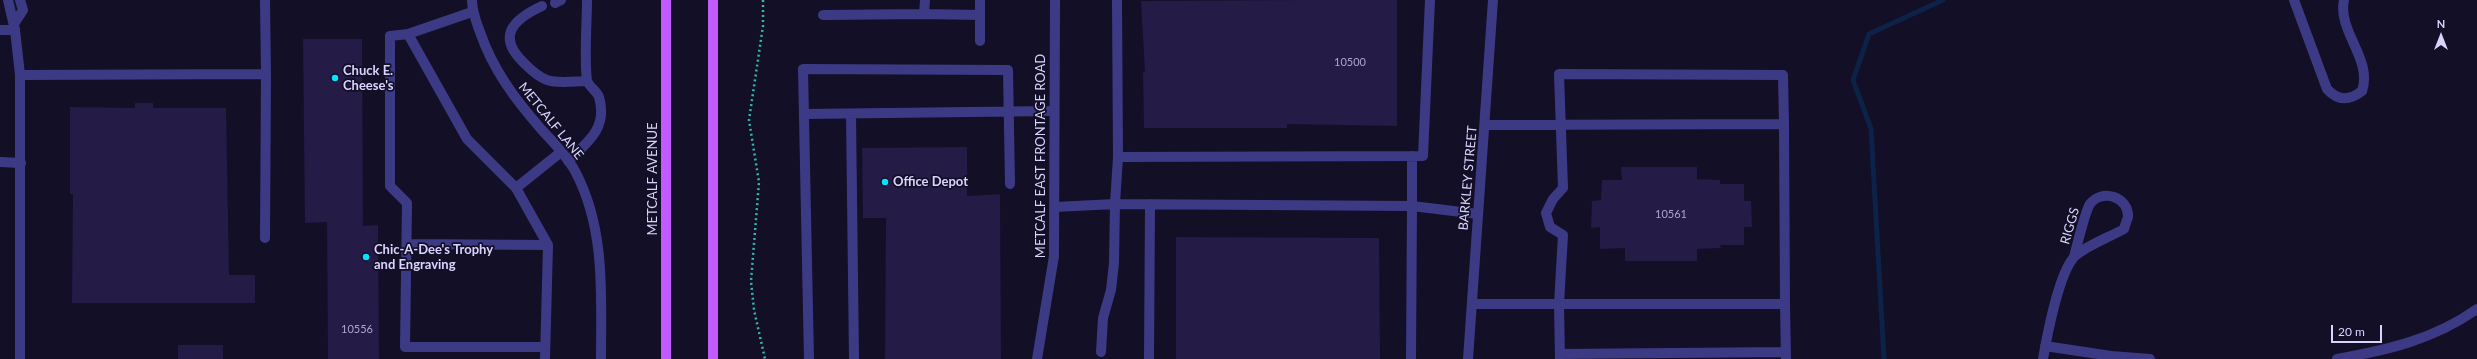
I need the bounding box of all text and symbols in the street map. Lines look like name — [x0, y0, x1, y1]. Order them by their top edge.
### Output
north arrow — [2421, 16, 2461, 56]
text: N — [2437, 17, 2445, 30]
street label: METCALF EAST FRONTAGE ROAD — [1033, 54, 1049, 258]
house number: 10500 — [1334, 55, 1366, 69]
place label: Chuck E. Cheese's — [343, 63, 394, 94]
marker: Chuck E. Cheese's — [330, 73, 340, 83]
street label: METCALF LANE — [515, 79, 587, 163]
street label: METCALF AVENUE — [645, 122, 661, 236]
street label: BARKLEY STREET — [1456, 125, 1480, 231]
place label: Office Depot — [893, 174, 968, 190]
marker: Office Depot — [880, 177, 890, 187]
street label: RIGGS — [2057, 206, 2083, 246]
house number: 10561 — [1655, 207, 1687, 221]
place label: Chic-A-Dee's Trophy and Engraving — [374, 242, 493, 273]
marker: Chic-A-Dee's Trophy and Engraving — [361, 252, 371, 262]
scale bar — [2333, 317, 2384, 343]
house number: 10556 — [341, 322, 373, 336]
text: 20 m — [2338, 324, 2365, 339]

